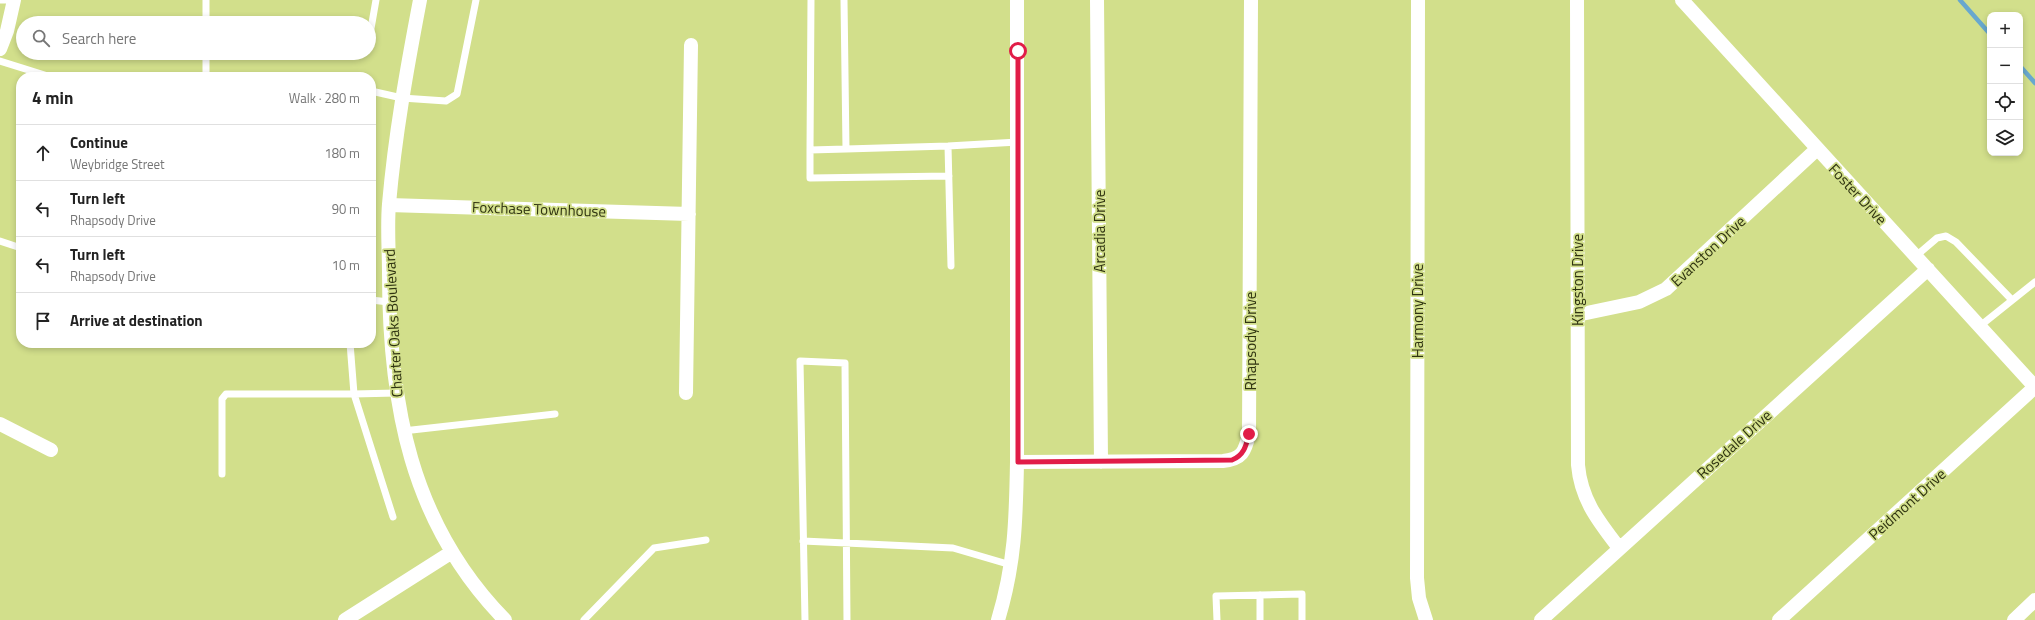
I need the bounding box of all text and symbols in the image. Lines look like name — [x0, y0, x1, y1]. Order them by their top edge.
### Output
map controls — [1987, 12, 2023, 156]
button: + — [1987, 12, 2023, 48]
search box — [16, 16, 376, 60]
icon: search — [30, 27, 52, 49]
text: Search here — [62, 27, 136, 50]
route start — [1009, 42, 1027, 60]
button: − — [1987, 48, 2023, 84]
button: locate — [1987, 84, 2023, 120]
text: 4 min — [32, 85, 73, 111]
text: Walk · 280 m — [289, 88, 360, 108]
button: layers — [1987, 120, 2023, 156]
text: Continue — [70, 131, 128, 154]
icon: ahead — [32, 142, 54, 164]
text: 180 m — [324, 143, 360, 163]
text: Weybridge Street — [70, 154, 165, 174]
street label: Foster Drive — [1823, 158, 1893, 230]
text: Turn left — [70, 187, 125, 210]
street label: Arcadia Drive — [1088, 190, 1111, 272]
street label: Foxchase Townhouse — [471, 195, 607, 223]
icon: left — [32, 198, 54, 220]
text: 90 m — [332, 199, 360, 219]
text: Rhapsody Drive — [70, 210, 156, 230]
street label: Evanston Drive — [1665, 210, 1751, 292]
street label: Kingston Drive — [1566, 234, 1589, 326]
text: Turn left — [70, 243, 125, 266]
street label: Charter Oaks Boulevard — [378, 248, 408, 398]
icon: left — [32, 254, 54, 276]
text: 10 m — [332, 255, 360, 275]
street label: Harmony Drive — [1406, 264, 1429, 358]
text: Rhapsody Drive — [70, 266, 156, 286]
street label: Rhapsody Drive — [1239, 292, 1262, 390]
text: Arrive at destination — [70, 309, 203, 332]
icon: arrive — [32, 310, 54, 332]
street label: Rosedale Drive — [1691, 404, 1777, 484]
route end — [1240, 425, 1258, 443]
street label: Peidmont Drive — [1863, 463, 1951, 545]

